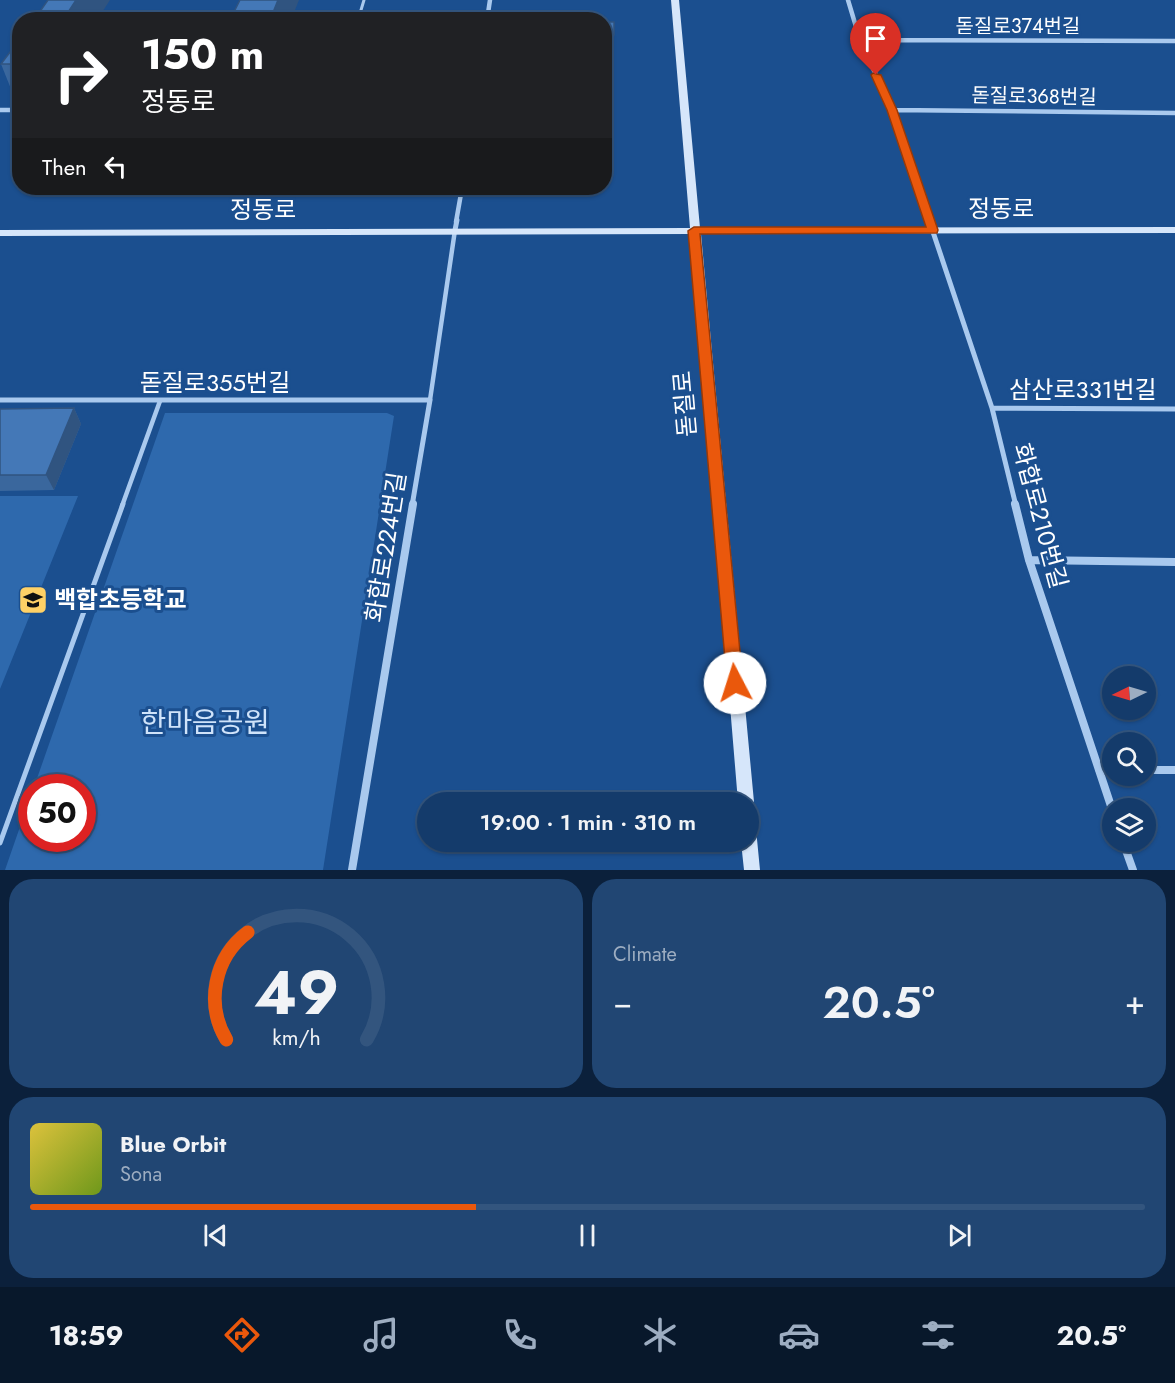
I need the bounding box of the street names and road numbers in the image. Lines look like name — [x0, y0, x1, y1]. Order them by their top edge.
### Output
street label: 돋질로374번길 — [956, 12, 1080, 41]
street label: 돋질로368번길 — [971, 81, 1097, 112]
street label: 정동로 — [968, 191, 1034, 226]
street label: 정동로 — [230, 192, 296, 227]
street label: 돋질로355번길 — [140, 365, 290, 400]
street label: 돋질로 — [664, 370, 705, 439]
street label: 삼산로331번길 — [1009, 372, 1157, 407]
street label: 화합로210번길 — [1004, 439, 1077, 592]
street label: 화합로224번길 — [356, 469, 415, 625]

